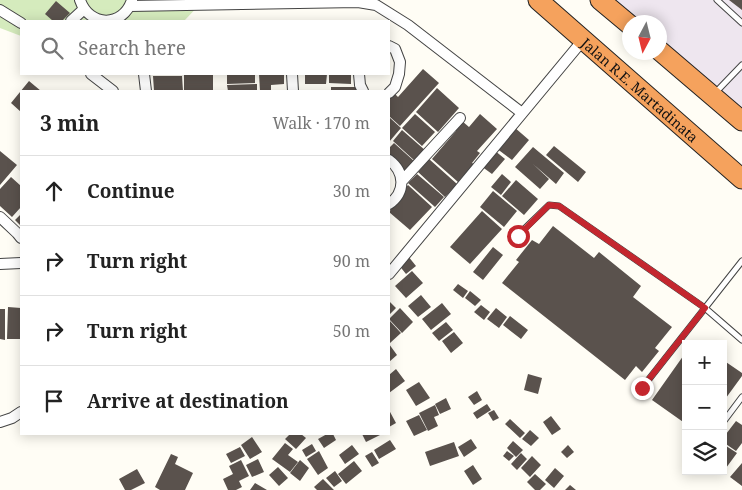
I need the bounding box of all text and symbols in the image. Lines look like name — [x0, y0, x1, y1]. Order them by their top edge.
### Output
north arrow — [622, 15, 667, 60]
search box — [20, 20, 390, 75]
street label: Jalan R.E. Martadinata — [577, 33, 703, 146]
icon: search — [38, 34, 66, 62]
text: Search here — [78, 35, 186, 61]
text: 3 min — [40, 109, 99, 137]
text: Walk · 170 m — [273, 112, 370, 134]
icon: ahead — [40, 177, 68, 205]
text: Continue — [87, 178, 175, 204]
text: 30 m — [333, 180, 370, 202]
route start — [507, 225, 530, 248]
icon: right — [40, 247, 68, 275]
text: Turn right — [87, 248, 187, 274]
text: 90 m — [333, 250, 370, 272]
icon: right — [40, 317, 68, 345]
text: Turn right — [87, 318, 187, 344]
text: 50 m — [333, 320, 370, 342]
map controls — [682, 340, 727, 475]
button: + — [682, 340, 727, 385]
route end — [631, 377, 654, 400]
button: − — [682, 385, 727, 430]
icon: arrive — [40, 387, 68, 415]
text: Arrive at destination — [87, 388, 289, 414]
button: layers — [682, 430, 727, 475]

